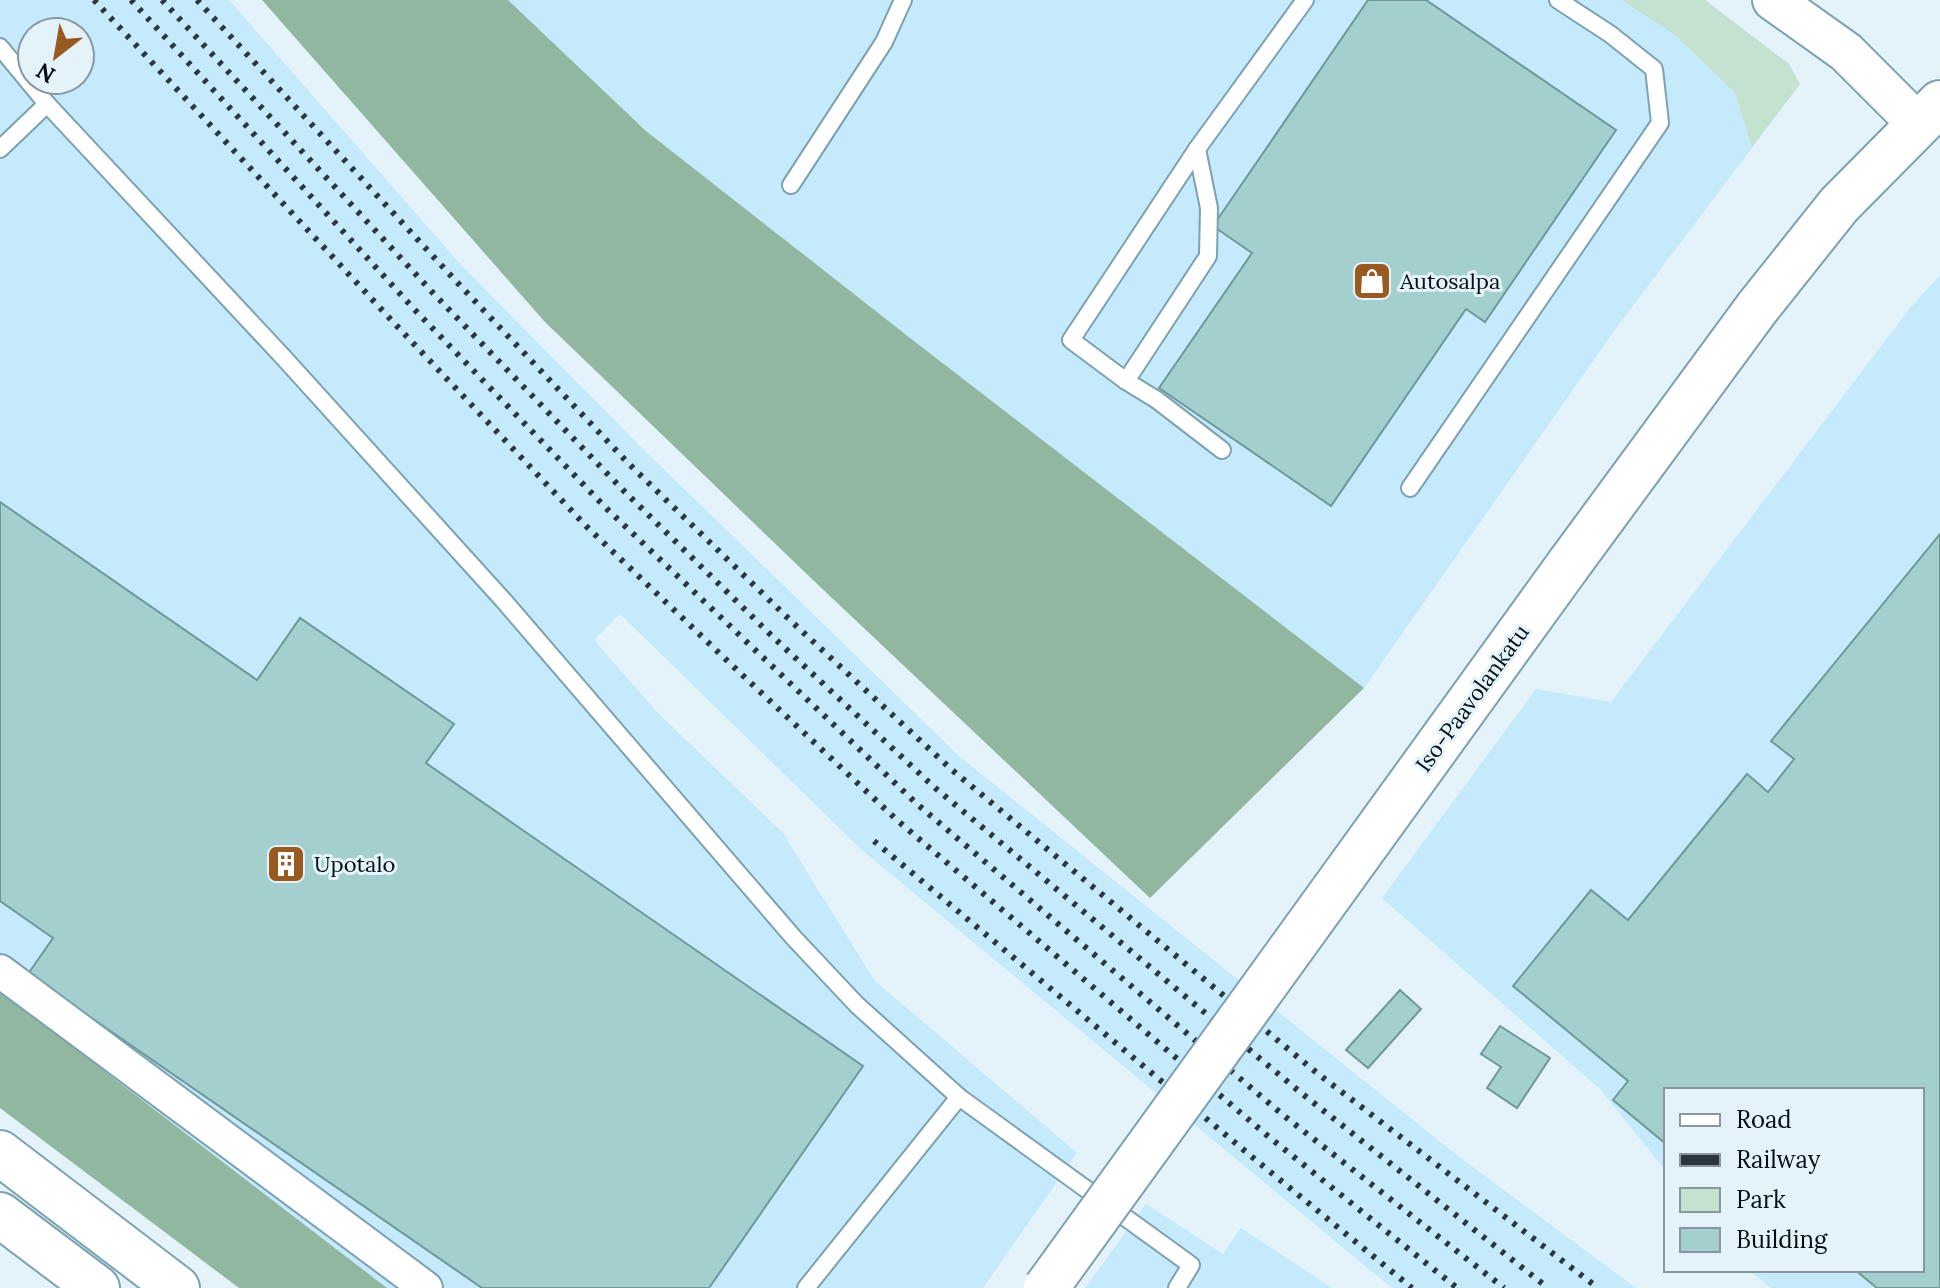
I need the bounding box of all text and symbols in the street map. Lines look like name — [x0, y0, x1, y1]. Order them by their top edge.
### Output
north arrow — [16, 16, 96, 96]
text: N — [31, 57, 60, 90]
shop icon: Autosalpa — [1351, 260, 1393, 302]
place label: Autosalpa — [1399, 267, 1500, 295]
street label: Iso-Paavolankatu — [1409, 619, 1535, 777]
building icon: Upotalo — [265, 843, 307, 885]
place label: Upotalo — [314, 850, 395, 878]
legend — [1664, 1088, 1924, 1272]
text: Road — [1736, 1104, 1792, 1135]
text: Railway — [1736, 1144, 1821, 1175]
text: Park — [1736, 1184, 1786, 1215]
text: Building — [1736, 1224, 1828, 1255]

